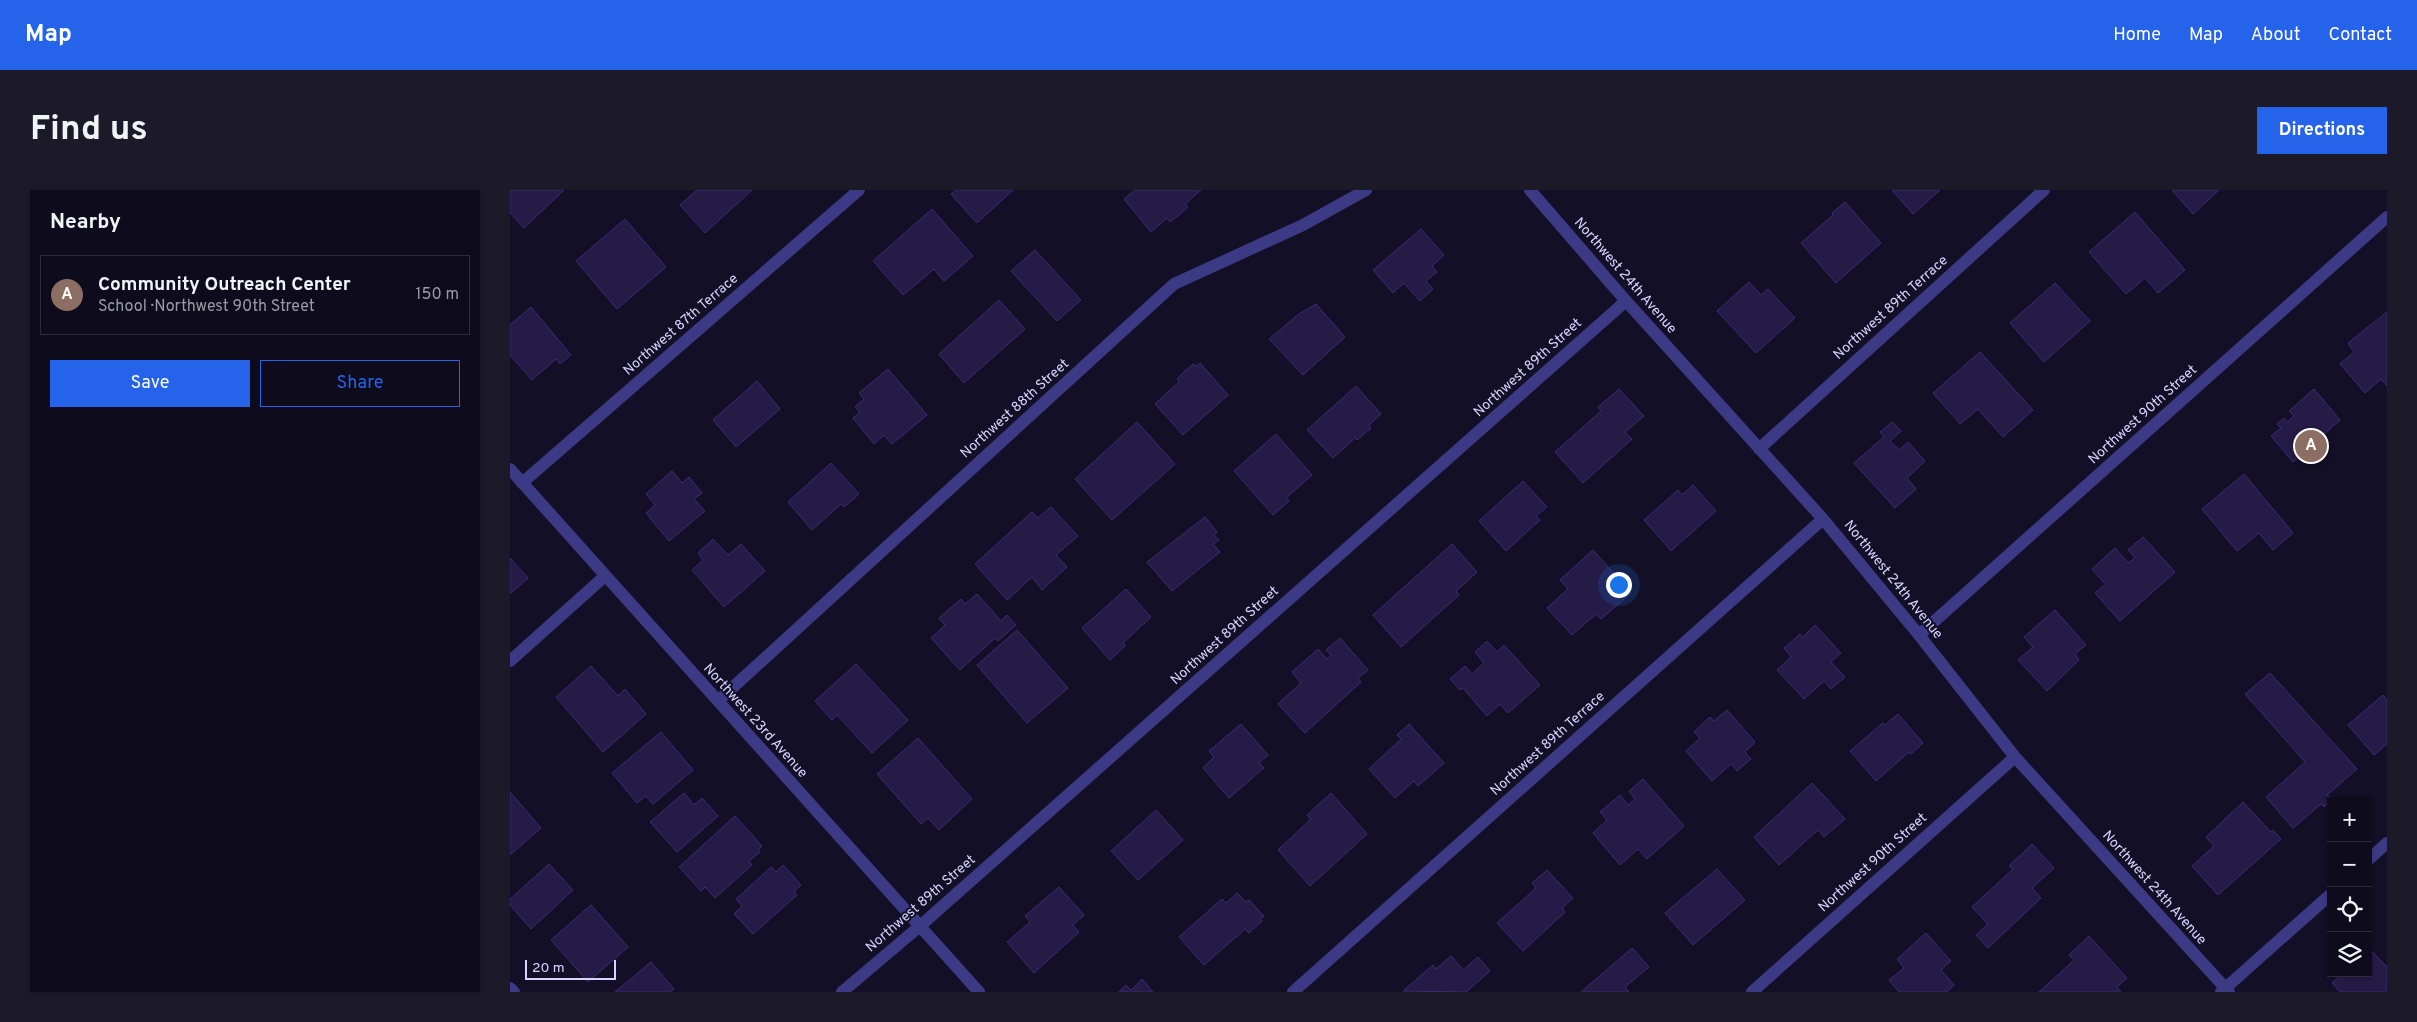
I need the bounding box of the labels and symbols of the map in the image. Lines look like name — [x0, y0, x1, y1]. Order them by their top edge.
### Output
street label: Northwest 24th Avenue — [1570, 215, 1680, 337]
street label: Northwest 89th Terrace — [1830, 252, 1952, 364]
street label: Northwest 87th Terrace — [620, 270, 742, 380]
street label: Northwest 89th Street — [1470, 315, 1586, 421]
street label: Northwest 88th Street — [957, 356, 1073, 462]
street label: Northwest 90th Street — [2085, 362, 2201, 468]
pin: A — [2295, 427, 2327, 465]
street label: Northwest 24th Avenue — [1840, 517, 1946, 643]
your location — [1606, 572, 1632, 598]
street label: Northwest 89th Street — [1167, 583, 1283, 689]
street label: Northwest 23rd Avenue — [699, 660, 811, 782]
street label: Northwest 89th Terrace — [1487, 688, 1609, 800]
street label: Northwest 90th Street — [1815, 810, 1931, 916]
street label: Northwest 24th Avenue — [2098, 827, 2210, 949]
street label: Northwest 89th Street — [863, 852, 979, 956]
scale bar — [525, 957, 616, 980]

